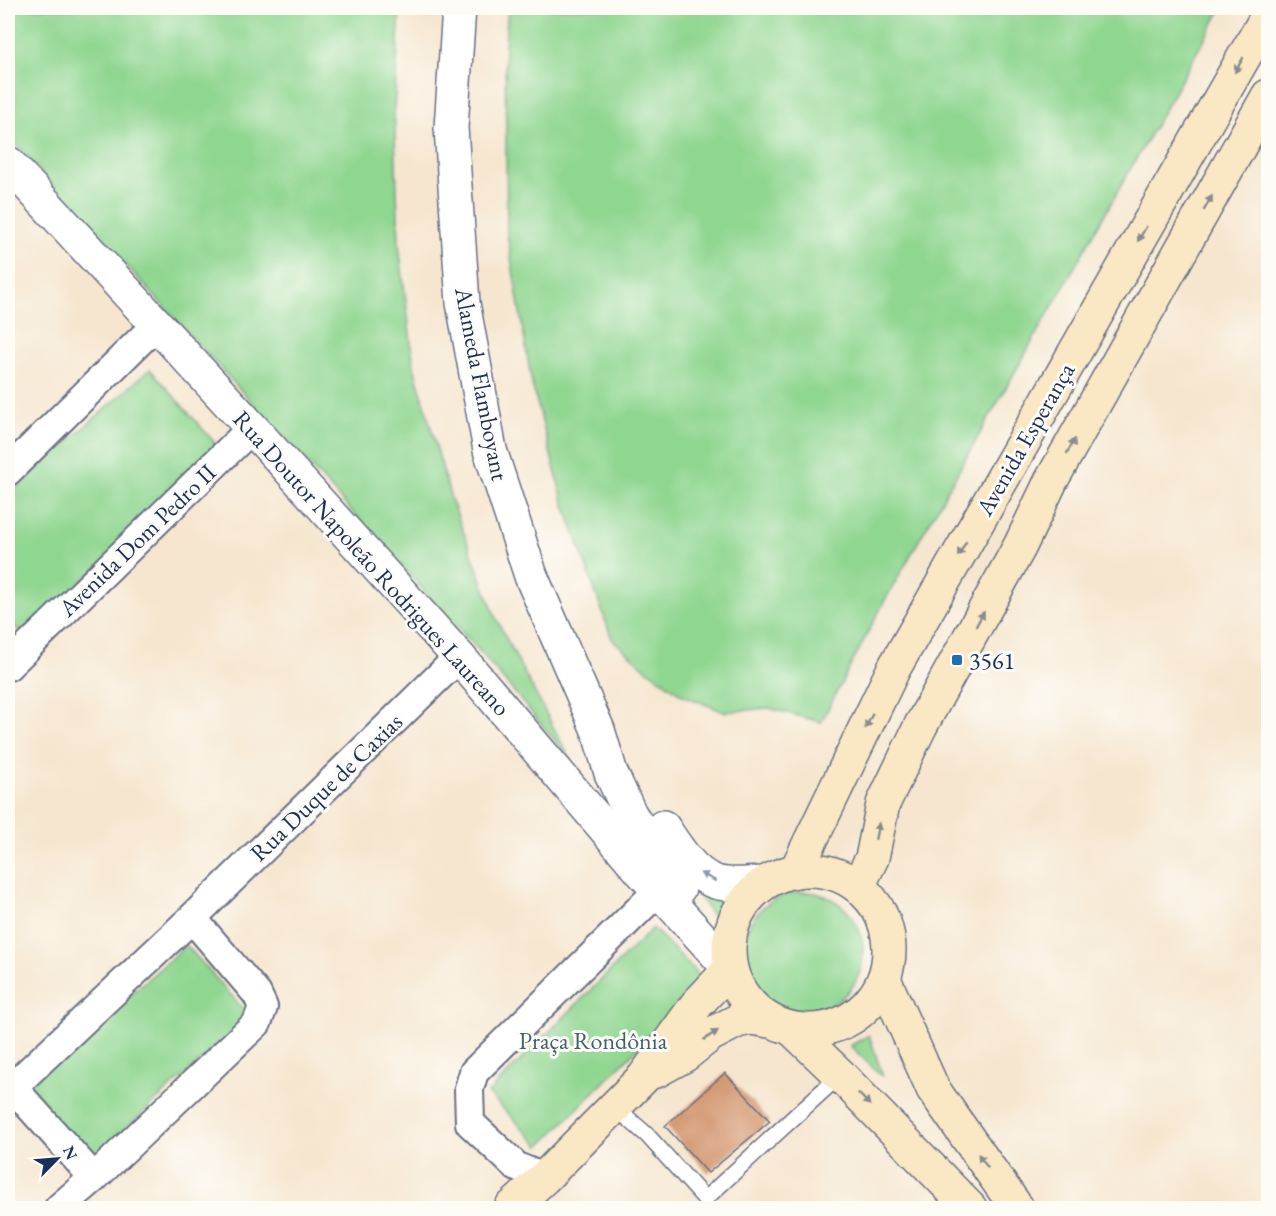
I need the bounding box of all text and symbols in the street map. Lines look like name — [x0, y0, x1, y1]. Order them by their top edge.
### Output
one-way arrow — [1234, 57, 1245, 73]
one-way arrow — [1203, 194, 1213, 211]
one-way arrow — [1138, 226, 1148, 243]
street label: Alameda Flamboyant — [448, 284, 516, 484]
street label: Avenida Esperança — [968, 357, 1082, 522]
street label: Rua Doutor Napoleão Rodrigues Laureano — [226, 404, 518, 722]
one-way arrow — [1066, 437, 1076, 454]
street label: Avenida Dom Pedro II — [51, 457, 222, 624]
one-way arrow — [957, 541, 967, 558]
one-way arrow — [975, 610, 985, 627]
place label: 3561 — [969, 645, 1015, 676]
marker: 3561 — [950, 653, 964, 667]
street label: Rua Duque de Caxias — [243, 706, 409, 868]
one-way arrow — [864, 712, 873, 729]
one-way arrow — [873, 822, 883, 841]
one-way arrow — [699, 873, 717, 883]
park label: Praça Rondônia — [519, 1025, 668, 1056]
one-way arrow — [703, 1030, 720, 1041]
one-way arrow — [857, 1092, 871, 1107]
north arrow — [27, 1129, 87, 1189]
text: N — [58, 1143, 82, 1163]
one-way arrow — [977, 1153, 989, 1169]

